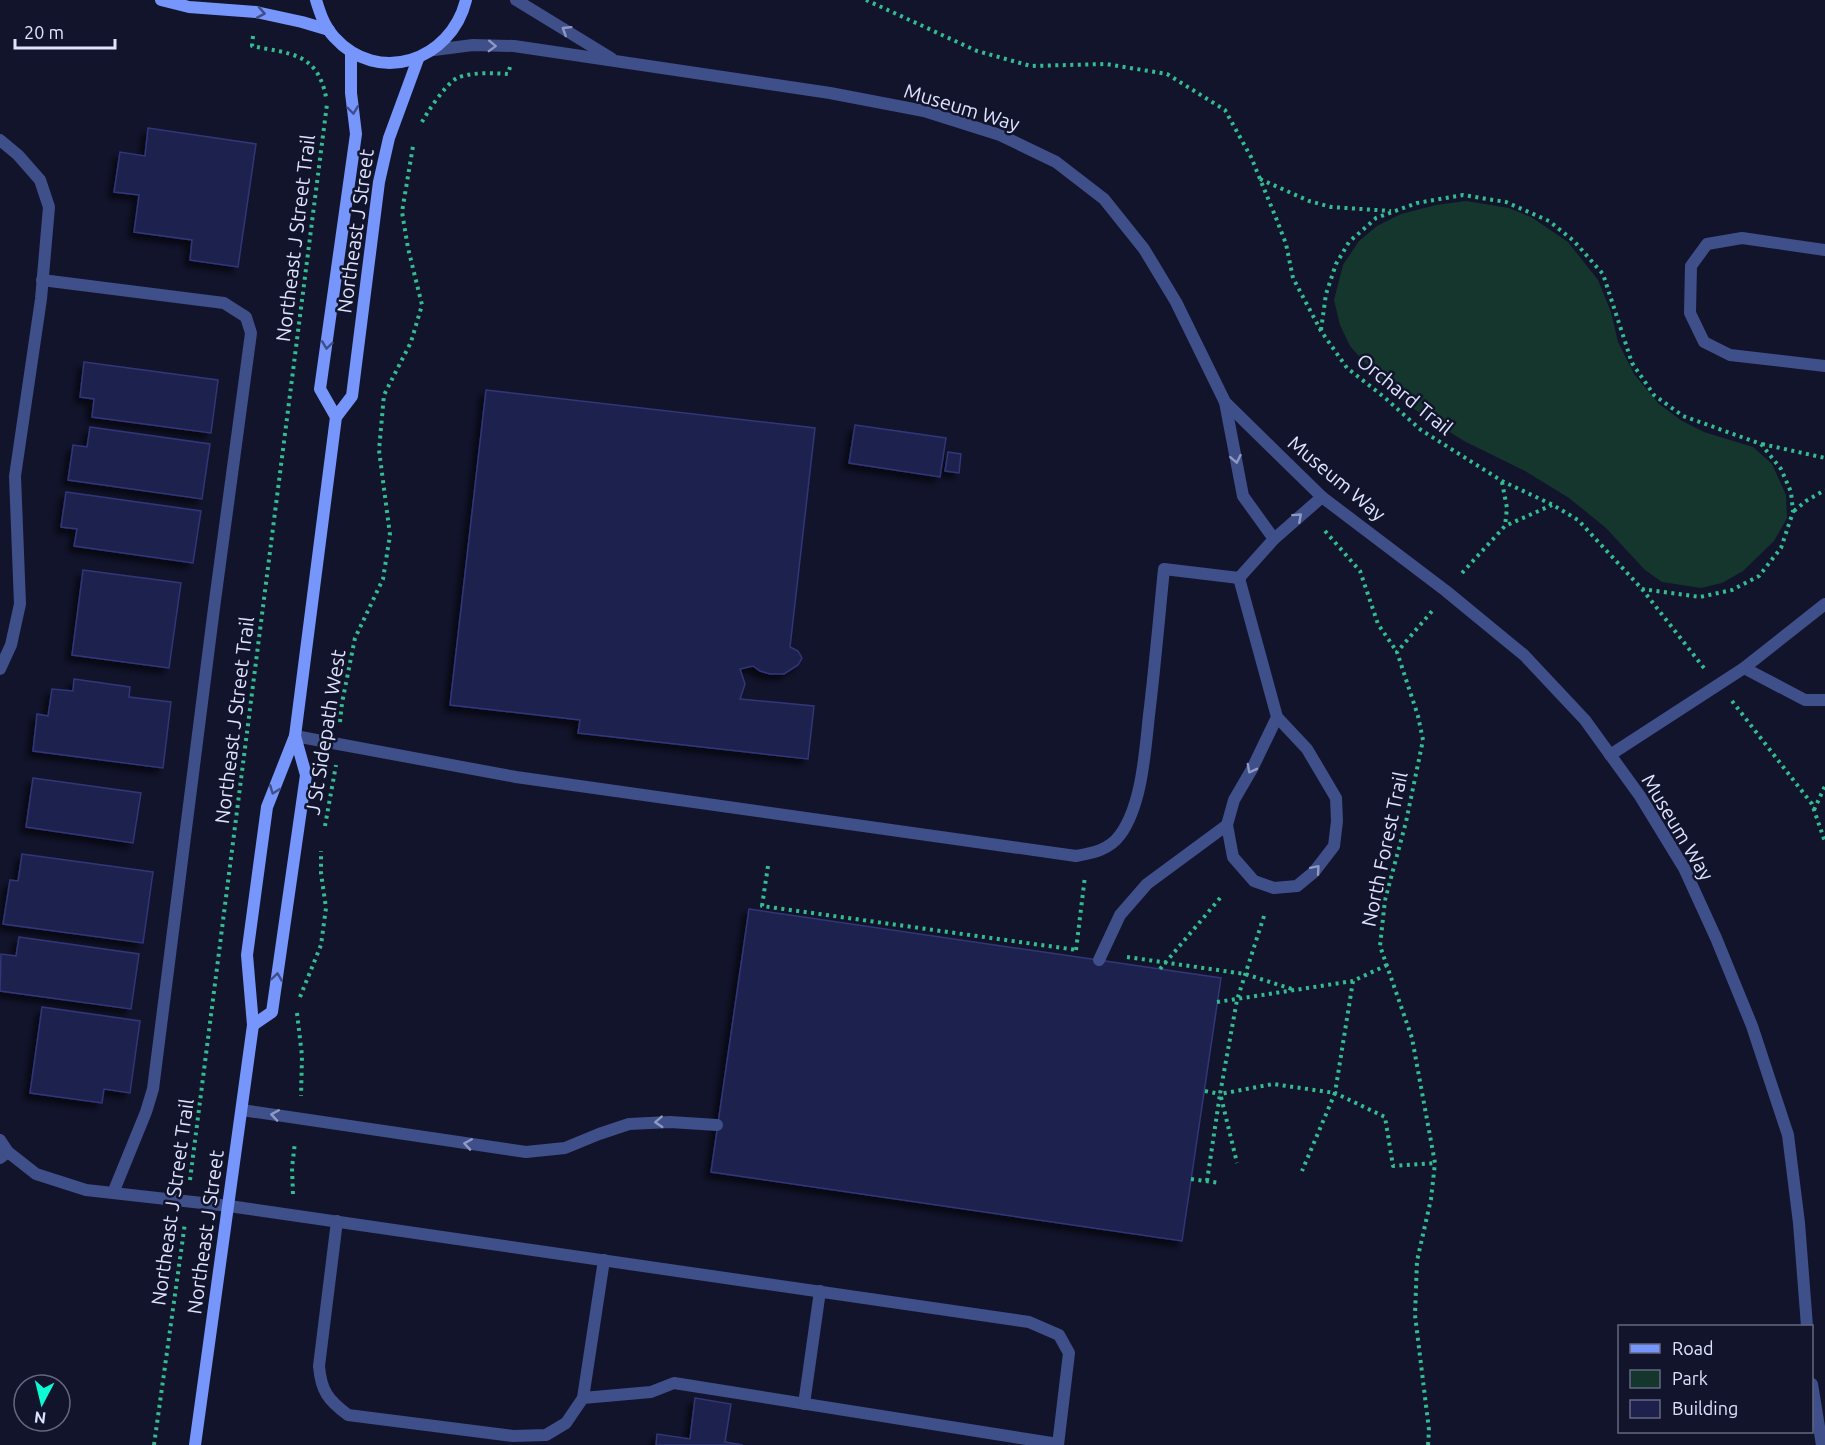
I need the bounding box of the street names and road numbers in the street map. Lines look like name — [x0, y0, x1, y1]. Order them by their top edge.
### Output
street label: Museum Way — [901, 78, 1023, 136]
street label: Northeast J Street Trail — [271, 133, 319, 343]
street label: Northeast J Street — [332, 147, 378, 315]
street label: Orchard Trail — [1353, 348, 1457, 440]
street label: Museum Way — [1284, 431, 1391, 526]
street label: Northeast J Street Trail — [210, 615, 258, 825]
street label: J St Sidepath West — [301, 648, 349, 816]
street label: North Forest Trail — [1356, 769, 1412, 929]
street label: Museum Way — [1637, 770, 1719, 885]
street label: Northeast J Street Trail — [146, 1097, 198, 1307]
street label: Northeast J Street — [182, 1148, 228, 1316]

